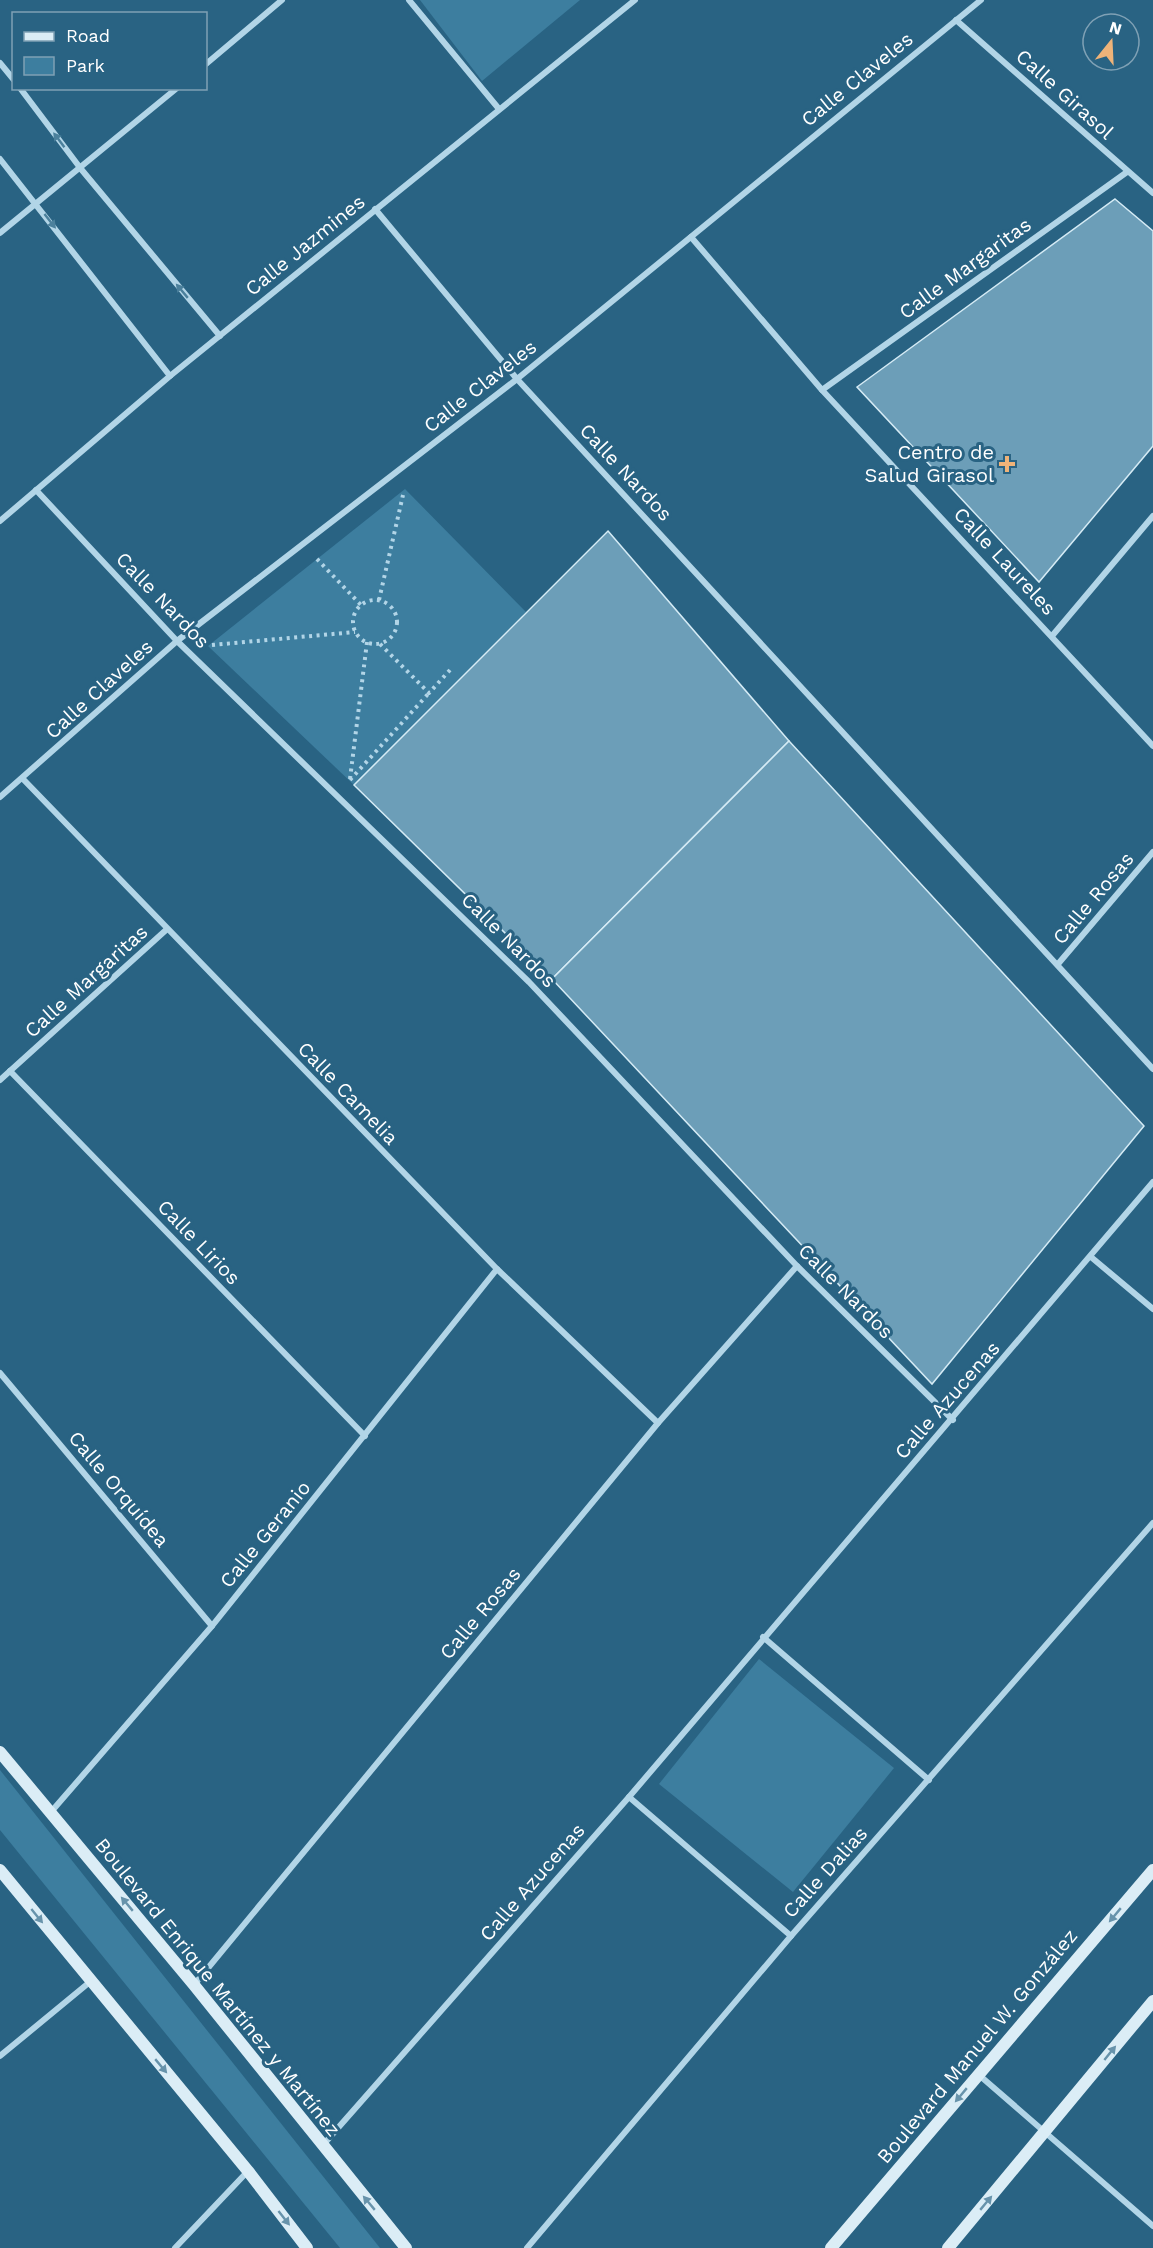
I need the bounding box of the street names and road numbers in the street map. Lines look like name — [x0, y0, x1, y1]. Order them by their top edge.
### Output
street label: Calle Claveles — [796, 27, 918, 131]
street label: Calle Girasol — [1011, 44, 1119, 144]
street label: Calle Jazmines — [240, 189, 370, 301]
street label: Calle Margaritas — [894, 212, 1036, 324]
street label: Calle Claveles — [419, 334, 541, 438]
street label: Calle Nardos — [575, 418, 677, 526]
street label: Calle Laureles — [949, 502, 1061, 620]
street label: Calle Nardos — [111, 547, 215, 653]
street label: Calle Claveles — [40, 634, 158, 744]
street label: Calle Rosas — [1047, 847, 1139, 949]
street label: Calle Nardos — [457, 888, 561, 992]
street label: Calle Margaritas — [20, 919, 152, 1043]
street label: Calle Camelia — [293, 1036, 403, 1150]
street label: Calle Lirios — [153, 1194, 245, 1290]
street label: Calle Nardos — [794, 1239, 898, 1343]
street label: Calle Azucenas — [889, 1336, 1005, 1464]
street label: Calle Orquídea — [64, 1426, 174, 1552]
street label: Calle Geranio — [215, 1476, 315, 1592]
street label: Calle Rosas — [434, 1562, 526, 1664]
street label: Calle Azucenas — [474, 1818, 590, 1946]
street label: Calle Dalias — [778, 1821, 872, 1923]
street label: Boulevard Enrique Martínez y Martínez — [90, 1833, 346, 2141]
street label: Boulevard Manuel W. González — [872, 1924, 1082, 2168]

